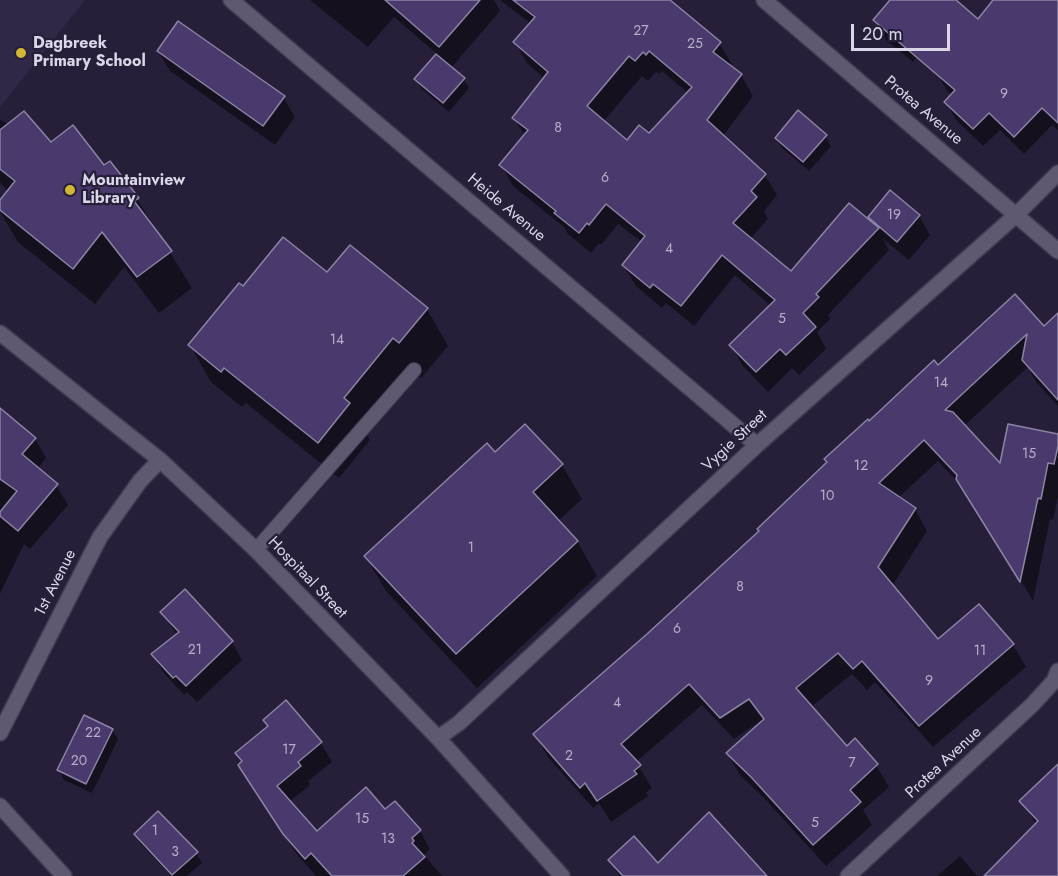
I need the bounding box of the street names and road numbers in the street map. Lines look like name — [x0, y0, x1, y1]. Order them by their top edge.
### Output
street label: Protea Avenue — [880, 73, 966, 149]
street label: Heide Avenue — [463, 170, 549, 246]
street label: Vygie Street — [699, 406, 771, 476]
street label: Hospitaal Street — [263, 533, 351, 623]
street label: 1st Avenue — [31, 547, 81, 619]
street label: Protea Avenue — [902, 723, 986, 803]

